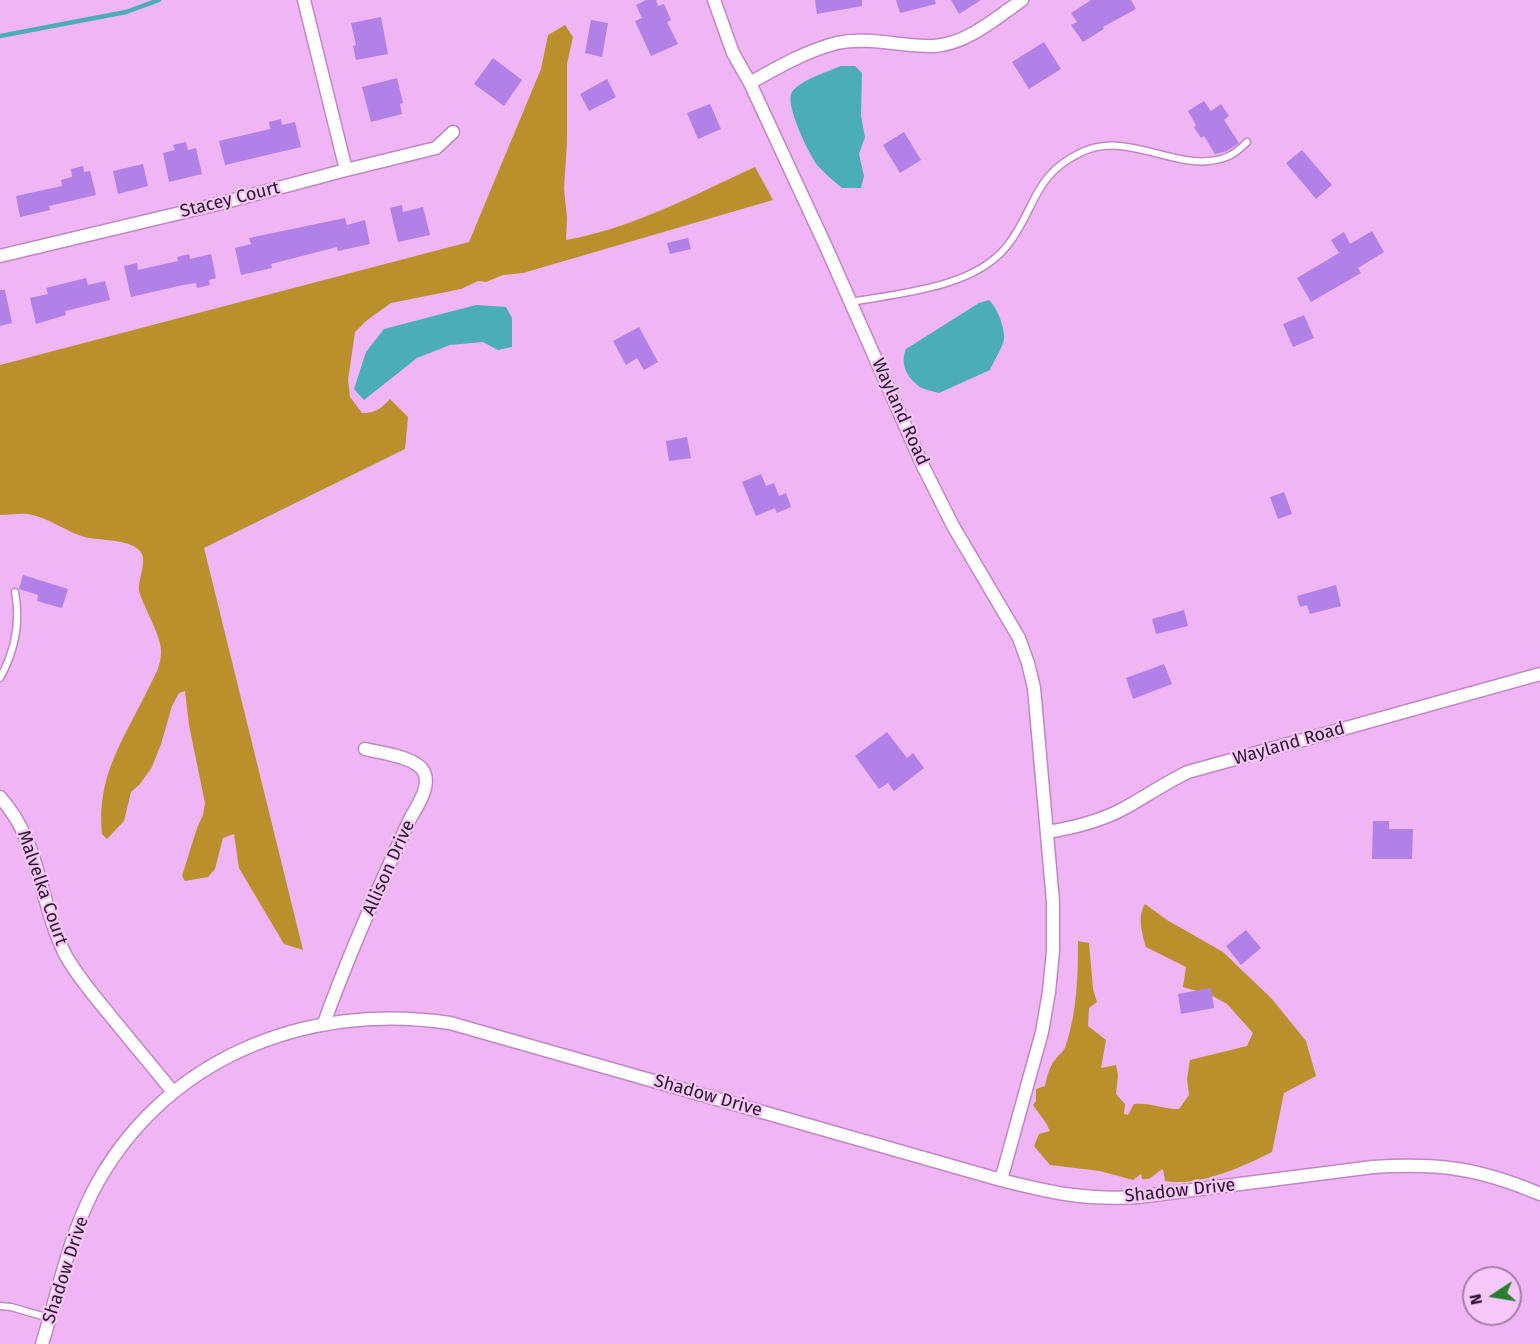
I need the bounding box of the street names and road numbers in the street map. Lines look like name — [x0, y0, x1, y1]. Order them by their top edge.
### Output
street label: Stacey Court — [178, 177, 282, 223]
street label: Wayland Road — [867, 355, 933, 469]
street label: Wayland Road — [1231, 718, 1347, 770]
street label: Allison Drive — [358, 817, 420, 919]
street label: Malvelka Court — [12, 828, 72, 948]
street label: Shadow Drive — [652, 1070, 764, 1122]
street label: Shadow Drive — [1124, 1174, 1236, 1208]
street label: Shadow Drive — [39, 1214, 93, 1326]

